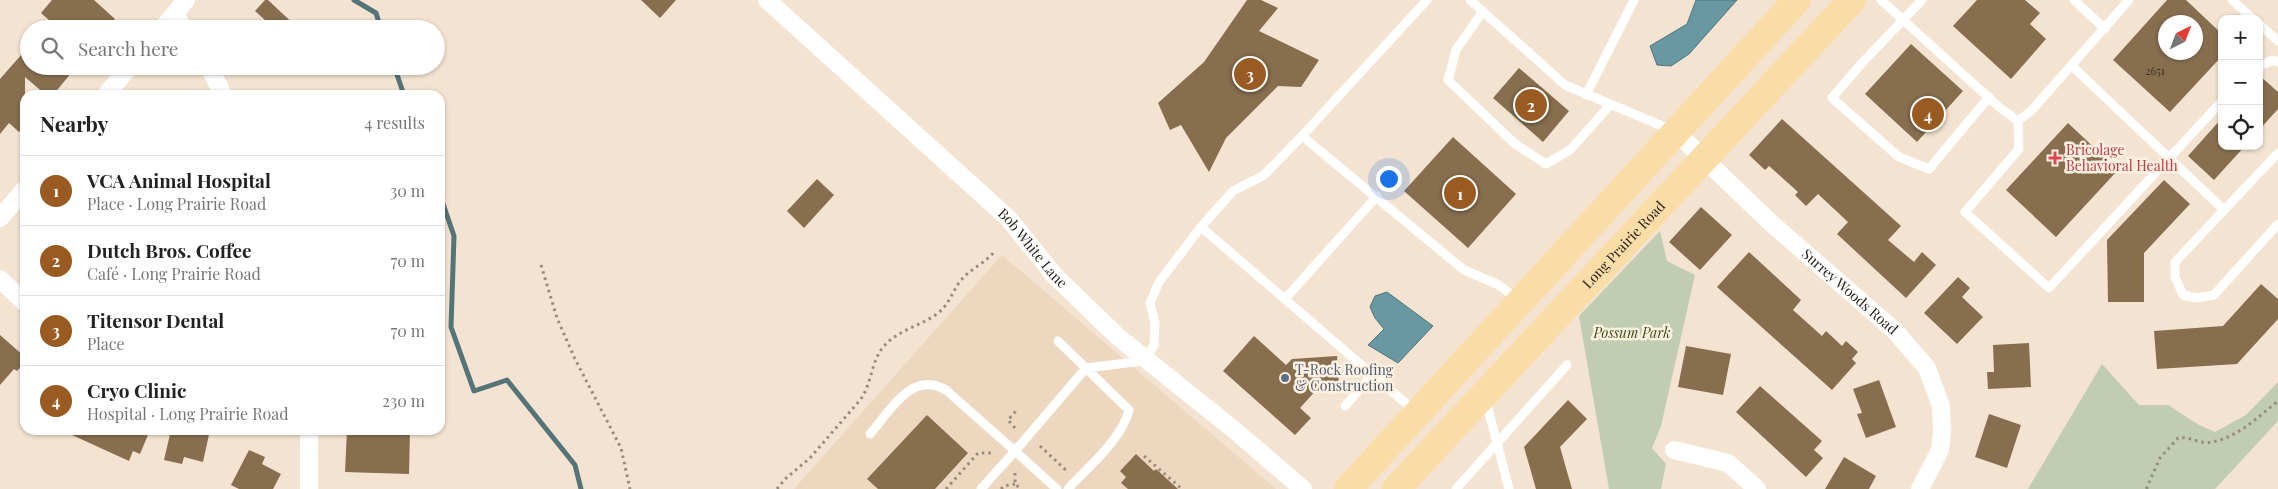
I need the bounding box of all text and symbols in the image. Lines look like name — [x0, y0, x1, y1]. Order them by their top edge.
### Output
north arrow — [2158, 15, 2203, 60]
map controls — [2218, 15, 2263, 150]
button: + — [2218, 15, 2263, 60]
search box — [20, 20, 445, 75]
icon: search — [38, 34, 66, 62]
text: Search here — [78, 35, 178, 61]
pin: 3 — [1234, 55, 1266, 93]
button: − — [2218, 60, 2263, 105]
house number: 2651 — [2145, 63, 2165, 78]
pin: 2 — [1515, 86, 1547, 124]
pin: 4 — [1912, 95, 1944, 133]
button: locate — [2218, 105, 2263, 150]
text: Nearby — [40, 109, 109, 137]
text: 4 results — [364, 112, 425, 133]
place label: Bricolage Behavioral Health — [2066, 140, 2179, 175]
marker: Bricolage Behavioral Health — [2048, 151, 2062, 165]
your location — [1376, 166, 1402, 192]
text: VCA Animal Hospital — [87, 167, 271, 193]
pin: 1 — [1444, 174, 1476, 212]
text: 1 — [53, 180, 59, 201]
text: 30 m — [390, 180, 425, 201]
text: Place · Long Prairie Road — [87, 193, 266, 214]
street label: Long Prairie Road — [1578, 196, 1669, 292]
street label: Bob White Lane — [994, 204, 1072, 292]
text: Dutch Bros. Coffee — [87, 237, 252, 263]
street label: Surrey Woods Road — [1798, 244, 1902, 338]
text: 2 — [52, 250, 60, 271]
text: 70 m — [391, 250, 425, 271]
text: Café · Long Prairie Road — [87, 263, 261, 284]
text: Titensor Dental — [87, 307, 224, 333]
text: 3 — [52, 320, 60, 341]
text: 70 m — [391, 320, 425, 341]
park label: Possum Park — [1592, 323, 1671, 342]
text: Place — [87, 333, 125, 354]
place label: T-Rock Roofing & Construction — [1295, 360, 1394, 395]
marker: T-Rock Roofing & Construction — [1279, 372, 1291, 384]
text: Cryo Clinic — [87, 377, 186, 403]
text: 4 — [52, 390, 60, 411]
text: 230 m — [382, 390, 425, 411]
text: Hospital · Long Prairie Road — [87, 403, 289, 424]

